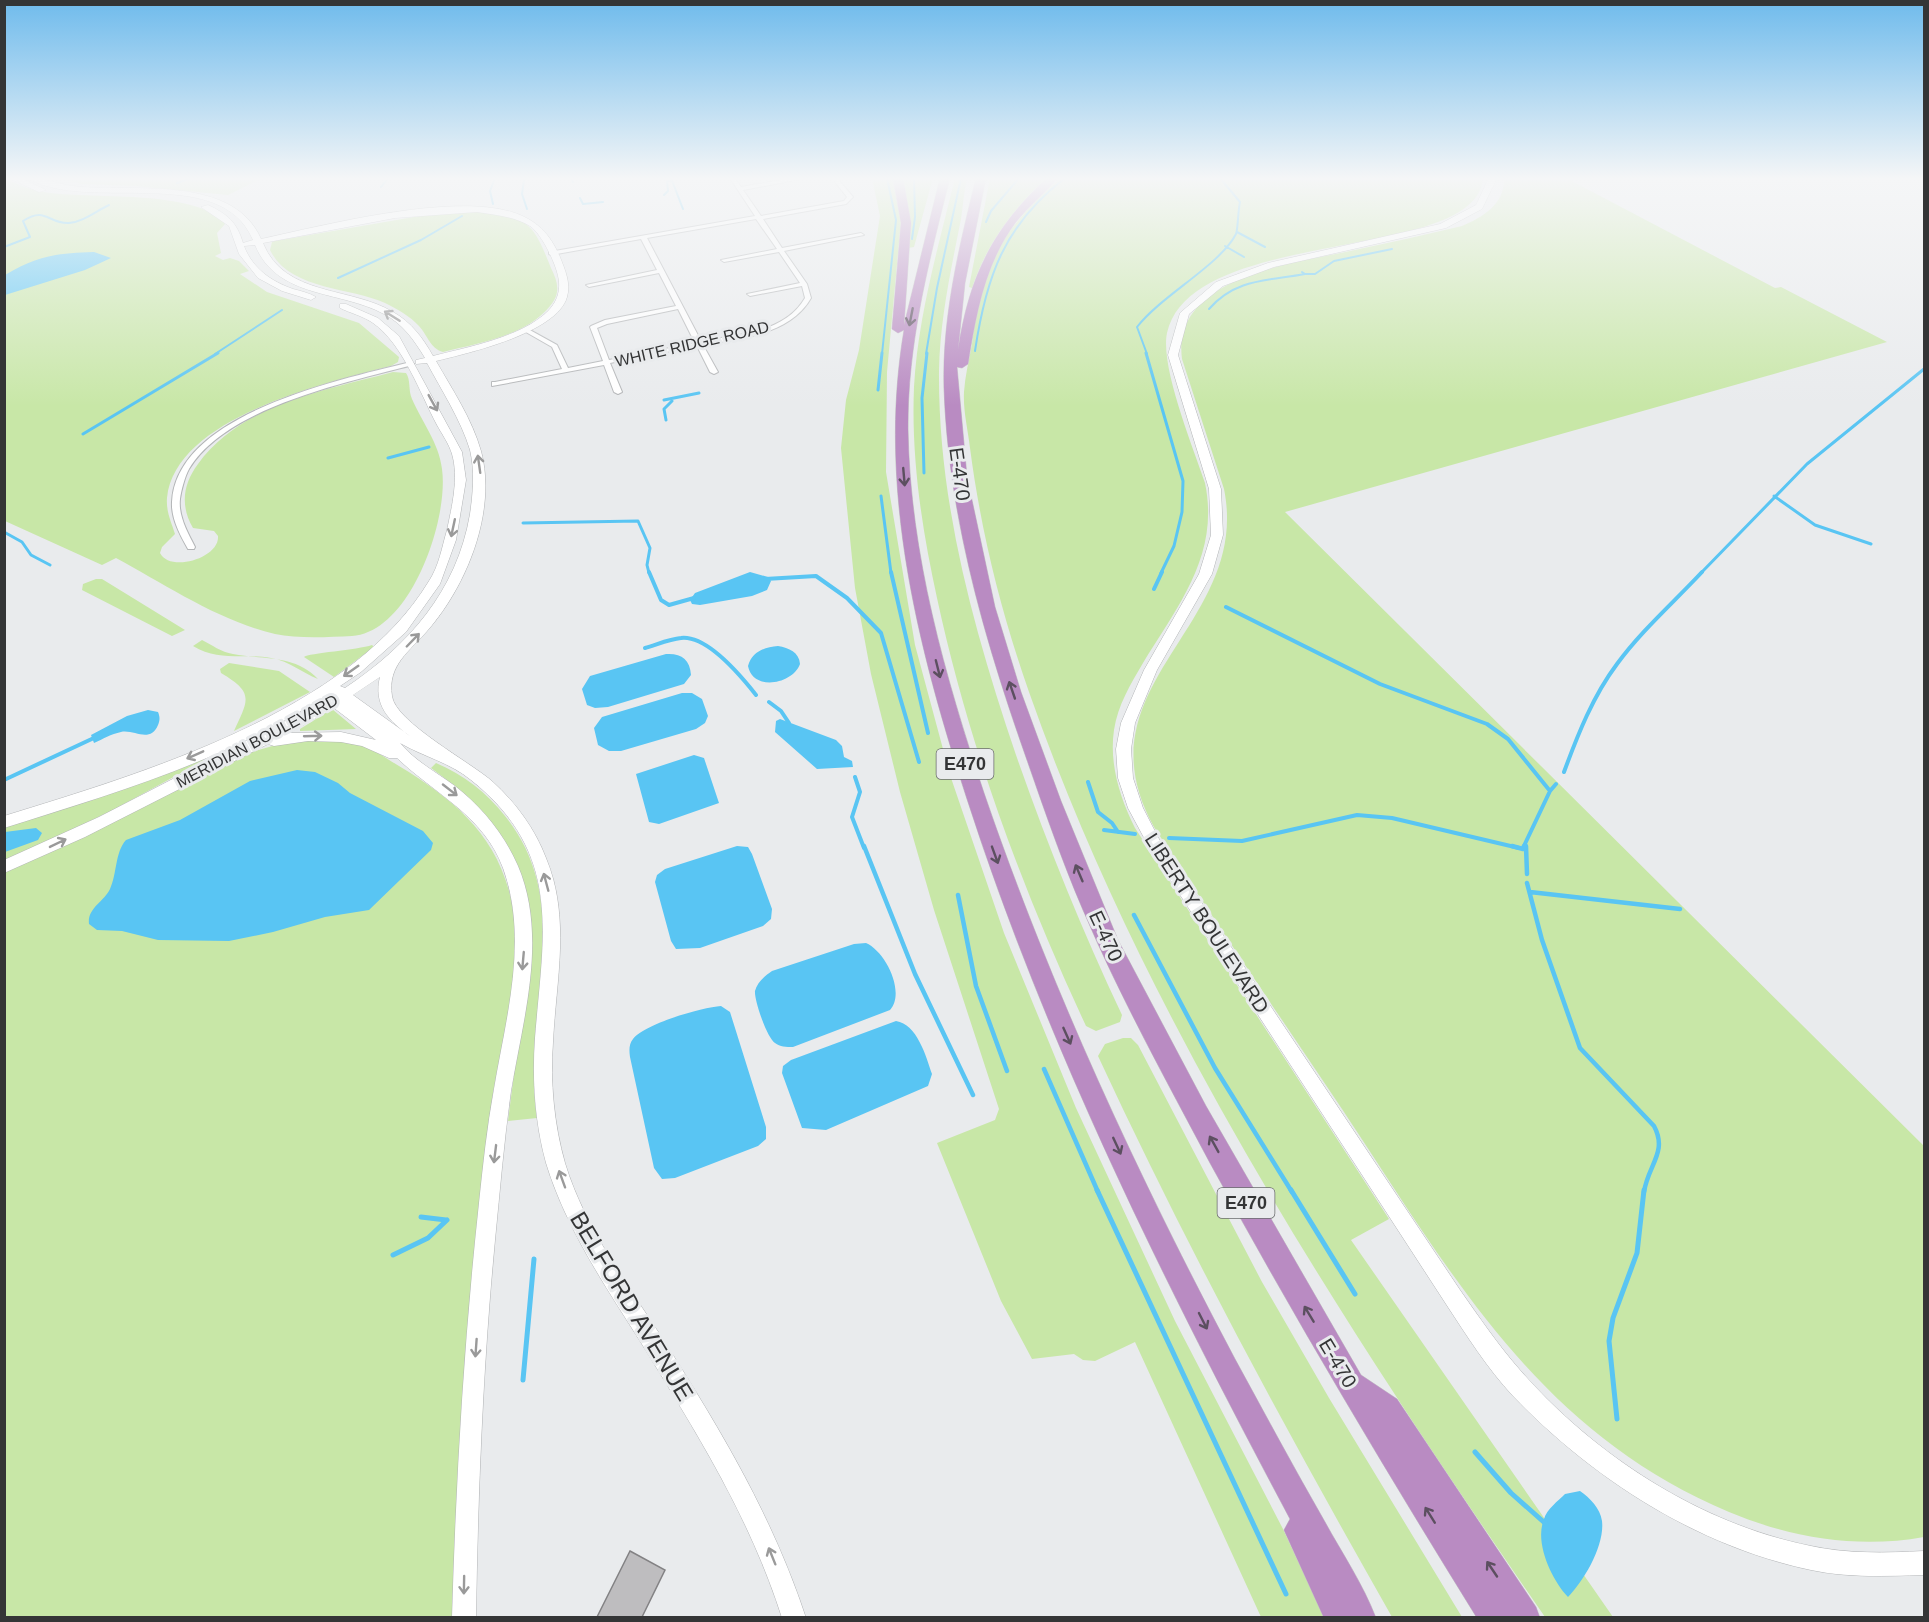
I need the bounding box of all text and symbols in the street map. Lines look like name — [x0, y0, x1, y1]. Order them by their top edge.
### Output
one-way arrow — [905, 306, 916, 326]
one-way arrow — [384, 309, 401, 321]
street label: WHITE RIDGE ROAD — [613, 318, 771, 370]
one-way arrow — [428, 393, 439, 411]
street label: E-470 — [945, 446, 975, 502]
one-way arrow — [474, 454, 485, 474]
one-way arrow — [899, 466, 910, 486]
one-way arrow — [447, 518, 458, 537]
one-way arrow — [406, 633, 420, 648]
one-way arrow — [932, 659, 944, 678]
one-way arrow — [343, 665, 359, 677]
one-way arrow — [1005, 681, 1016, 700]
street label: MERIDIAN BOULEVARD — [173, 691, 341, 791]
one-way arrow — [303, 730, 323, 742]
road number: E470 — [936, 749, 994, 779]
one-way arrow — [186, 750, 204, 761]
one-way arrow — [442, 784, 458, 797]
street label: LIBERTY BOULEVARD — [1141, 829, 1273, 1017]
one-way arrow — [48, 836, 66, 848]
one-way arrow — [991, 845, 1002, 864]
one-way arrow — [1072, 865, 1084, 883]
one-way arrow — [540, 872, 552, 891]
street label: E-470 — [1085, 907, 1127, 965]
one-way arrow — [517, 951, 528, 971]
one-way arrow — [1063, 1027, 1074, 1045]
one-way arrow — [1208, 1136, 1219, 1154]
one-way arrow — [1111, 1137, 1123, 1155]
one-way arrow — [489, 1144, 500, 1164]
one-way arrow — [555, 1170, 566, 1189]
road number: E470 — [1218, 1188, 1274, 1218]
street label: BELFORD AVENUE — [565, 1207, 699, 1405]
one-way arrow — [1303, 1306, 1315, 1323]
one-way arrow — [1197, 1312, 1209, 1330]
street label: E-470 — [1315, 1334, 1361, 1392]
one-way arrow — [470, 1338, 481, 1358]
one-way arrow — [1424, 1506, 1437, 1523]
one-way arrow — [766, 1547, 777, 1566]
one-way arrow — [1486, 1561, 1498, 1578]
one-way arrow — [459, 1575, 470, 1595]

